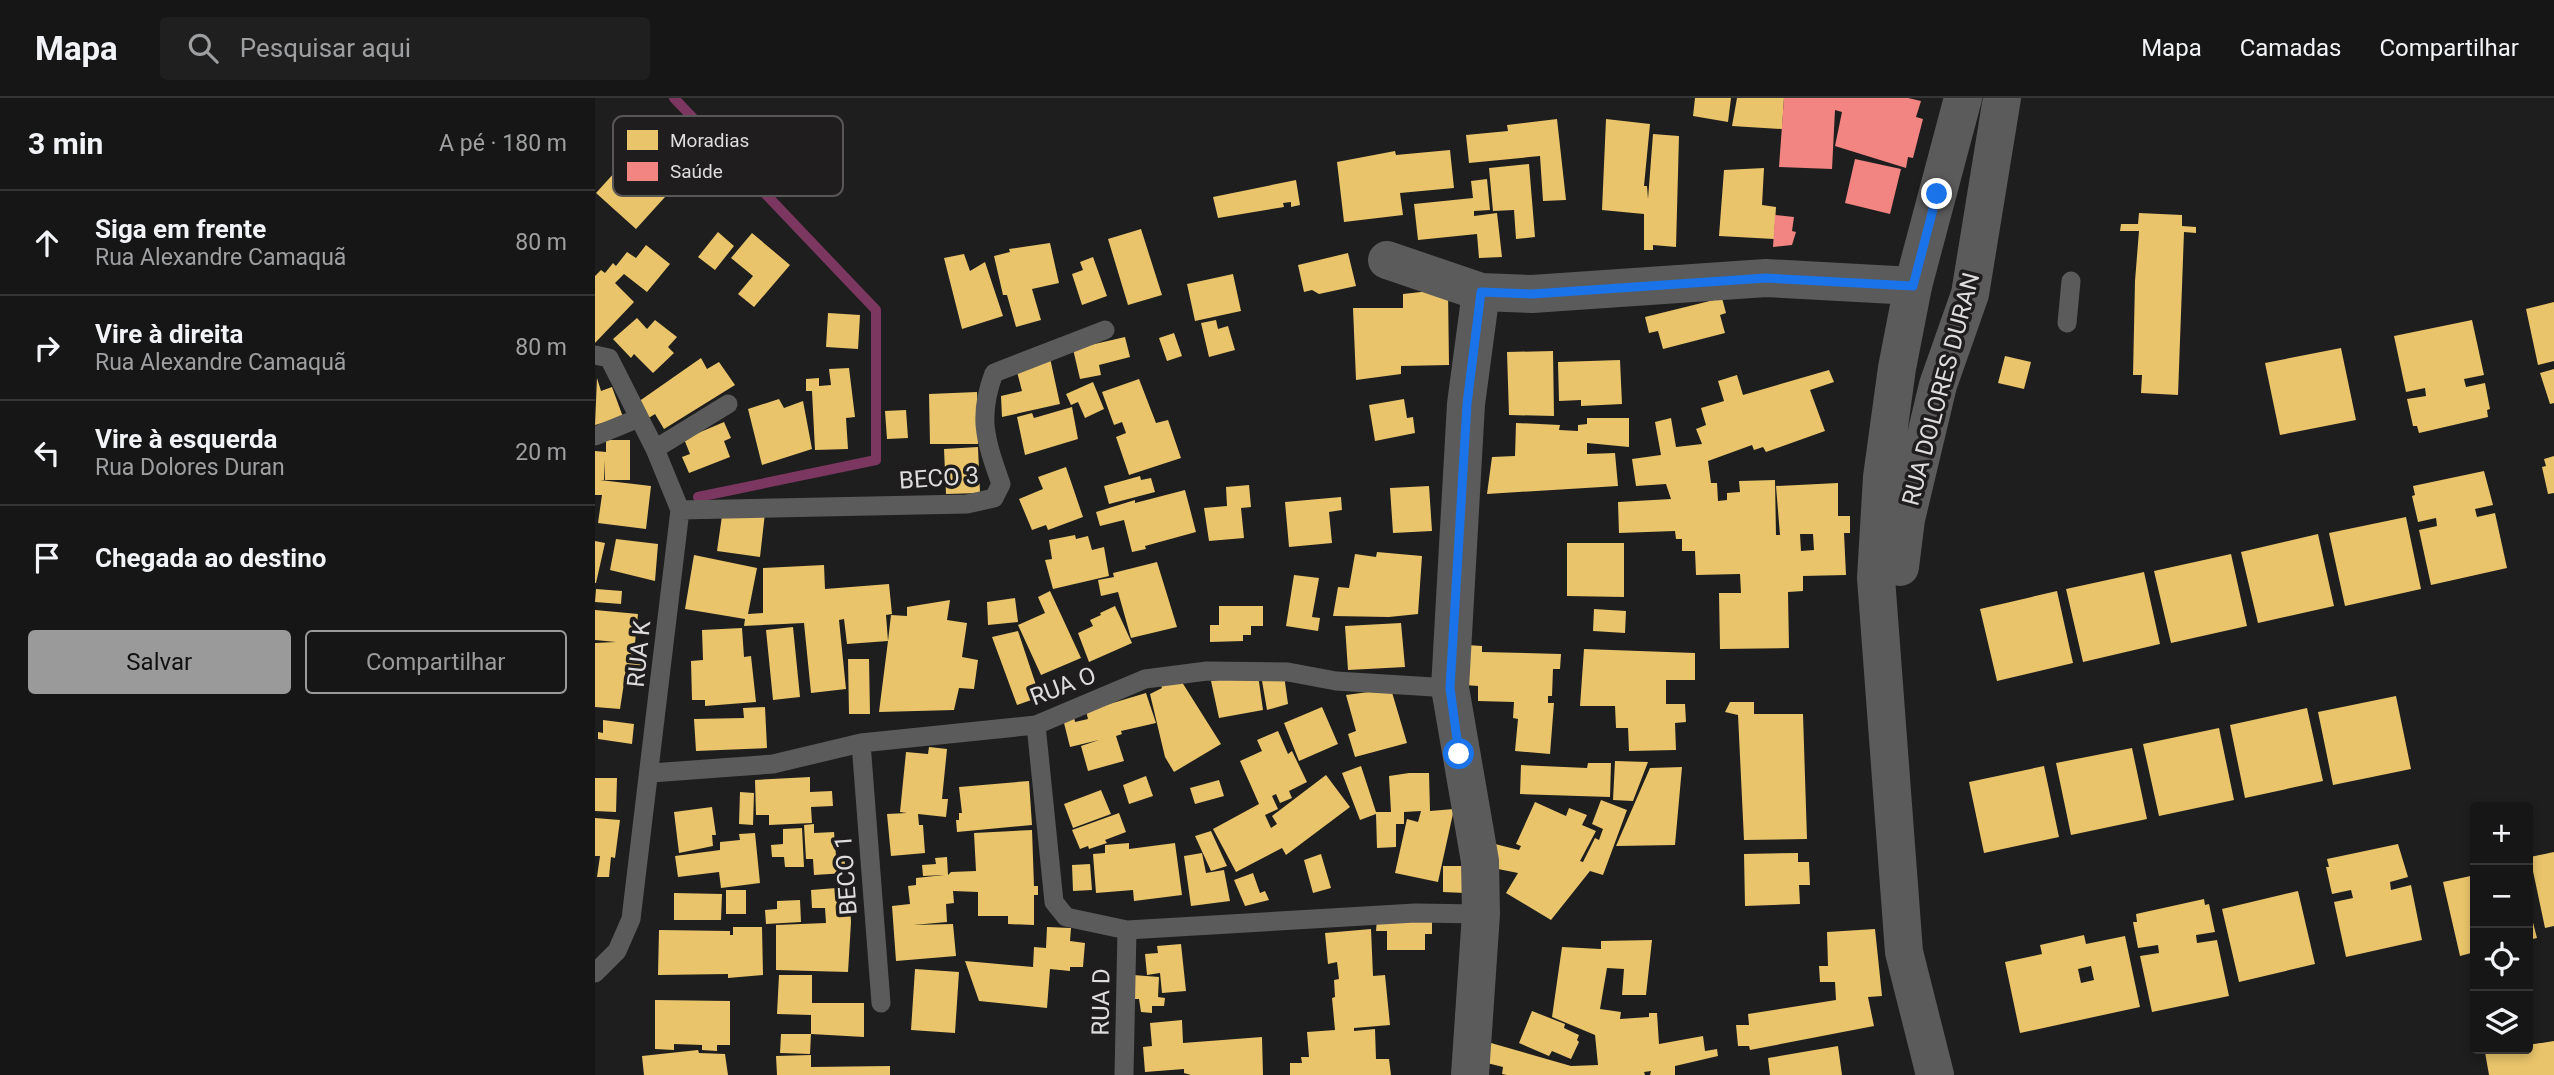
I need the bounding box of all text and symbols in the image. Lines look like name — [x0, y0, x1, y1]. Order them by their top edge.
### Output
search box — [160, 17, 650, 80]
text: Mapa — [35, 29, 118, 68]
icon: search — [184, 29, 222, 67]
text: Pesquisar aqui — [240, 33, 411, 63]
text: Mapa — [2141, 34, 2202, 62]
text: Camadas — [2240, 34, 2341, 62]
text: Compartilhar — [2379, 34, 2519, 62]
legend — [613, 116, 843, 196]
text: 3 min — [28, 126, 103, 161]
text: Moradias — [670, 129, 749, 152]
text: A pé · 180 m — [439, 130, 567, 157]
text: Saúde — [670, 160, 723, 183]
route end — [1921, 178, 1952, 209]
text: Siga em frente — [95, 214, 266, 244]
icon: ahead — [28, 224, 66, 262]
text: 80 m — [515, 229, 567, 256]
text: Rua Alexandre Camaquã — [95, 244, 346, 271]
street label: RUA DOLORES DURAN — [1896, 269, 1986, 509]
text: Vire à direita — [95, 319, 243, 349]
icon: right — [28, 329, 66, 367]
text: 80 m — [515, 334, 567, 361]
text: Rua Alexandre Camaquã — [95, 349, 346, 376]
text: Vire à esquerda — [95, 424, 278, 454]
icon: left — [28, 434, 66, 472]
text: 20 m — [515, 439, 567, 466]
text: Rua Dolores Duran — [95, 454, 285, 481]
street label: BECO 3 — [898, 461, 980, 495]
icon: arrive — [28, 539, 66, 577]
text: Chegada ao destino — [95, 543, 326, 573]
street label: RUA K — [622, 618, 657, 689]
button: Salvar — [28, 630, 291, 694]
button: Compartilhar — [305, 630, 567, 694]
street label: RUA O — [1026, 661, 1100, 711]
route start — [1443, 738, 1474, 769]
map controls — [2470, 802, 2533, 1054]
button: + — [2470, 802, 2533, 865]
street label: BECO 1 — [829, 834, 863, 916]
button: − — [2470, 865, 2533, 928]
button: locate — [2470, 928, 2533, 991]
street label: RUA D — [1086, 968, 1116, 1036]
button: layers — [2470, 991, 2533, 1054]

